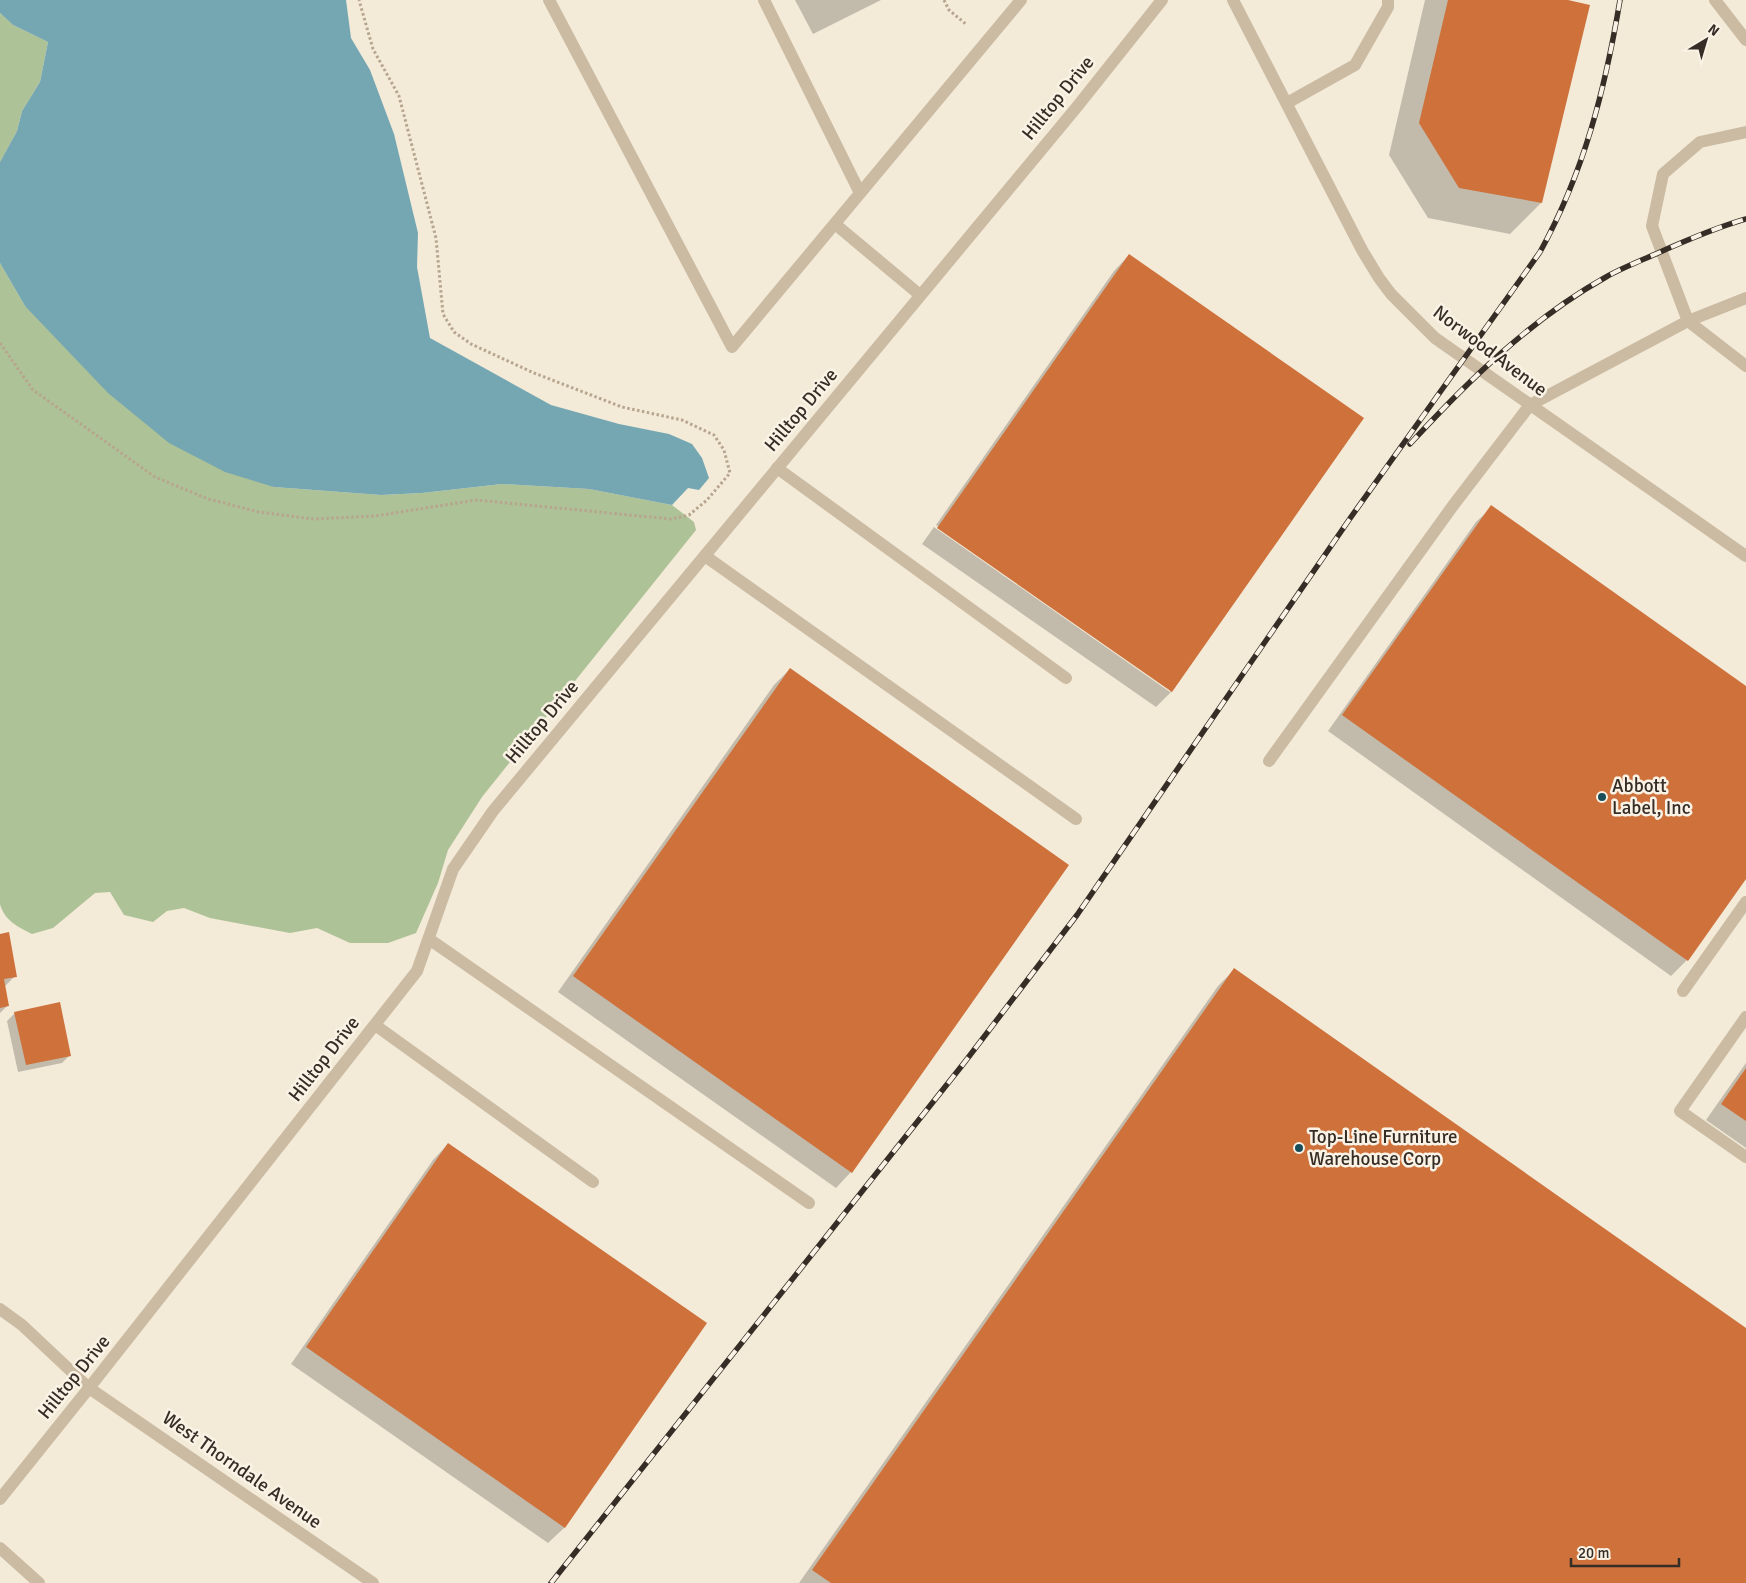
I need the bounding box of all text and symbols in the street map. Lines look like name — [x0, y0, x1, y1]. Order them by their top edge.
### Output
north arrow — [1681, 15, 1731, 65]
text: N — [1705, 20, 1723, 40]
street label: Hilltop Drive — [1017, 51, 1099, 145]
street label: Norwood Avenue — [1428, 300, 1552, 402]
street label: Hilltop Drive — [759, 363, 843, 457]
street label: Hilltop Drive — [500, 675, 584, 769]
place label: Abbott Label, Inc — [1612, 774, 1691, 820]
marker: Abbott Label, Inc — [1596, 791, 1608, 803]
street label: Hilltop Drive — [283, 1012, 365, 1106]
place label: Top-Line Furniture Warehouse Corp — [1309, 1125, 1458, 1171]
marker: Top-Line Furniture Warehouse Corp — [1293, 1142, 1305, 1154]
street label: Hilltop Drive — [33, 1330, 115, 1424]
street label: West Thorndale Avenue — [158, 1406, 326, 1534]
scale bar — [1571, 1536, 1678, 1568]
text: 20 m — [1578, 1544, 1609, 1562]

